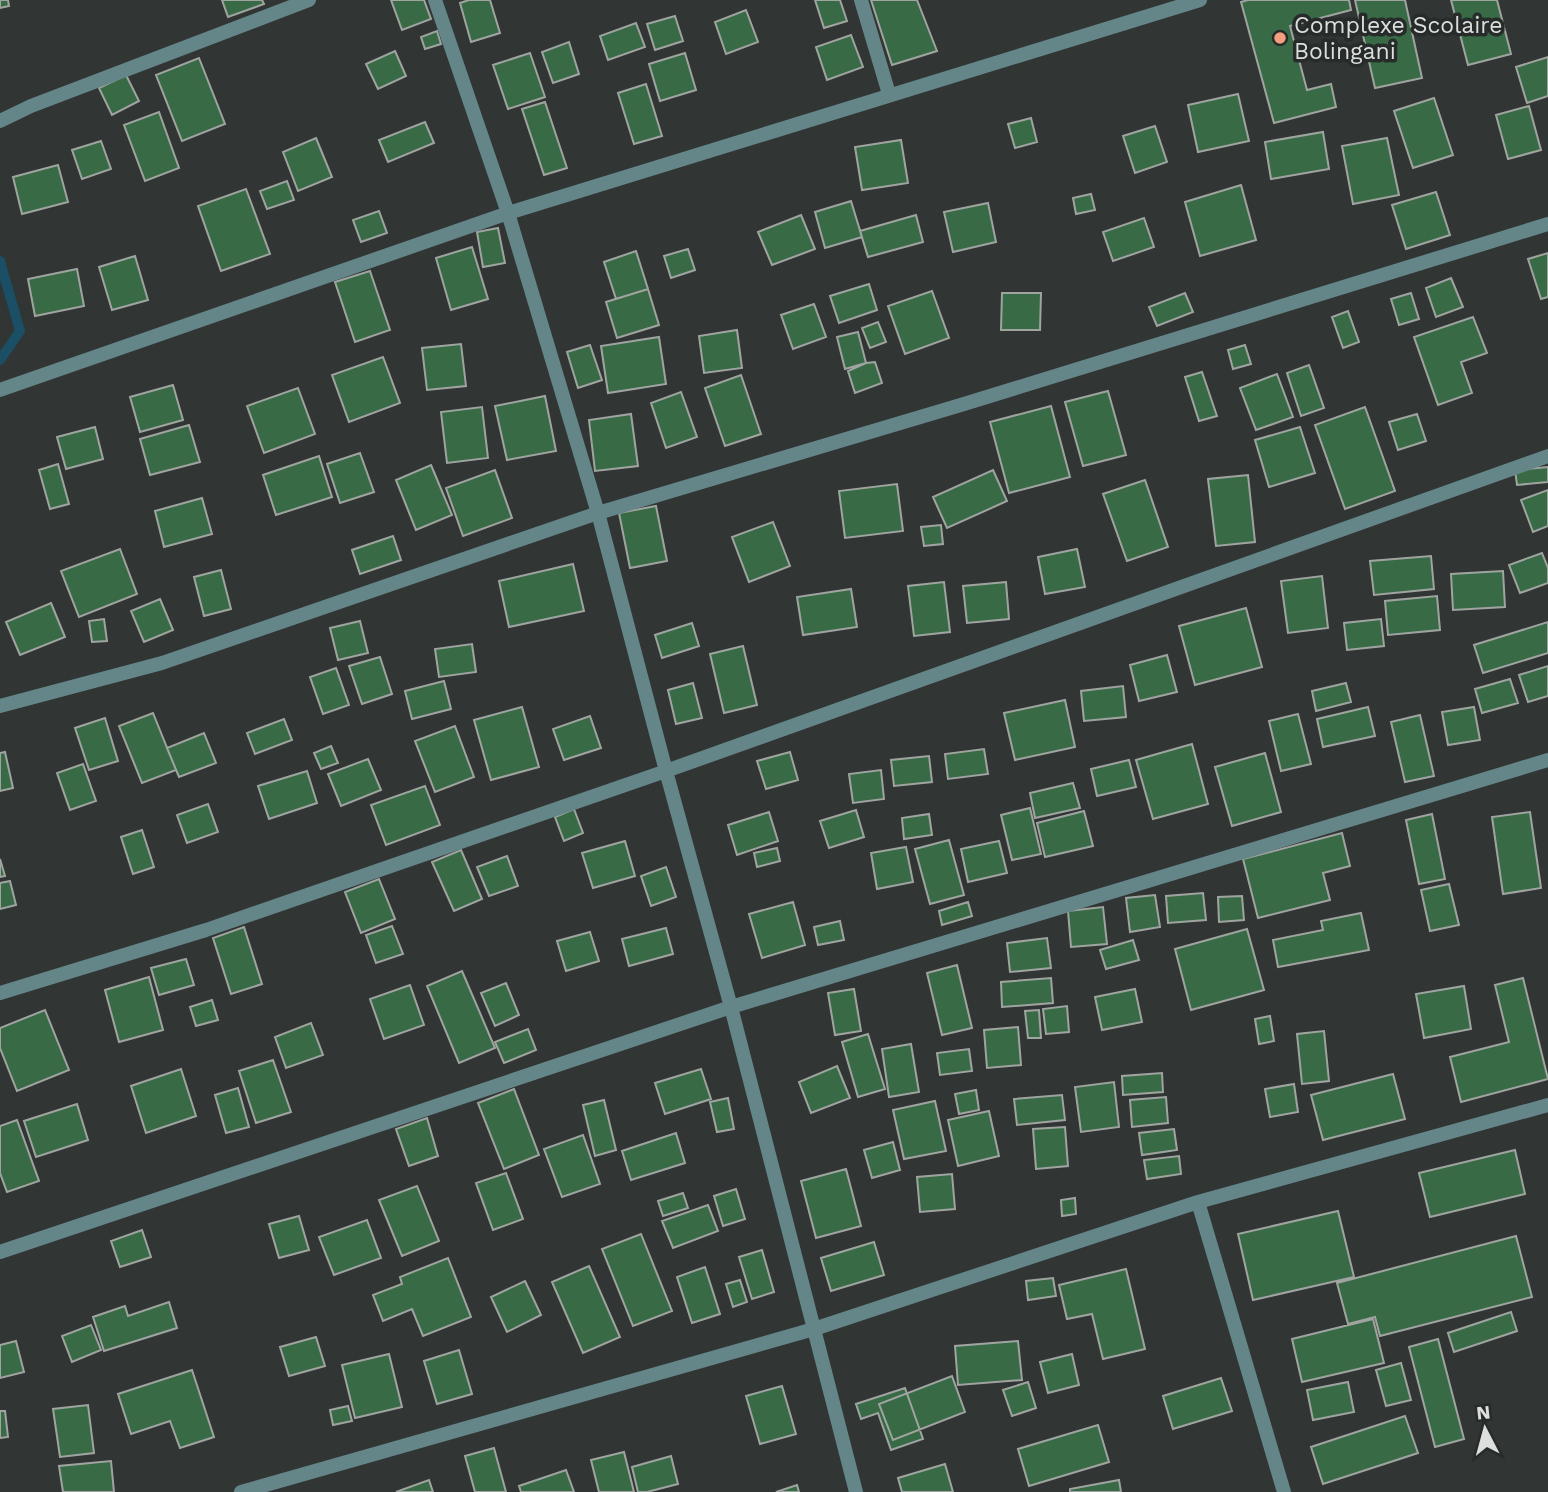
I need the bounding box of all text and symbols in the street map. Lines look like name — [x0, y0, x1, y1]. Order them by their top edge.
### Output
place label: Complexe Scolaire Bolingani — [1294, 12, 1503, 65]
marker: Complexe Scolaire Bolingani — [1272, 30, 1288, 46]
north arrow — [1450, 1394, 1520, 1464]
text: N — [1475, 1400, 1491, 1425]

